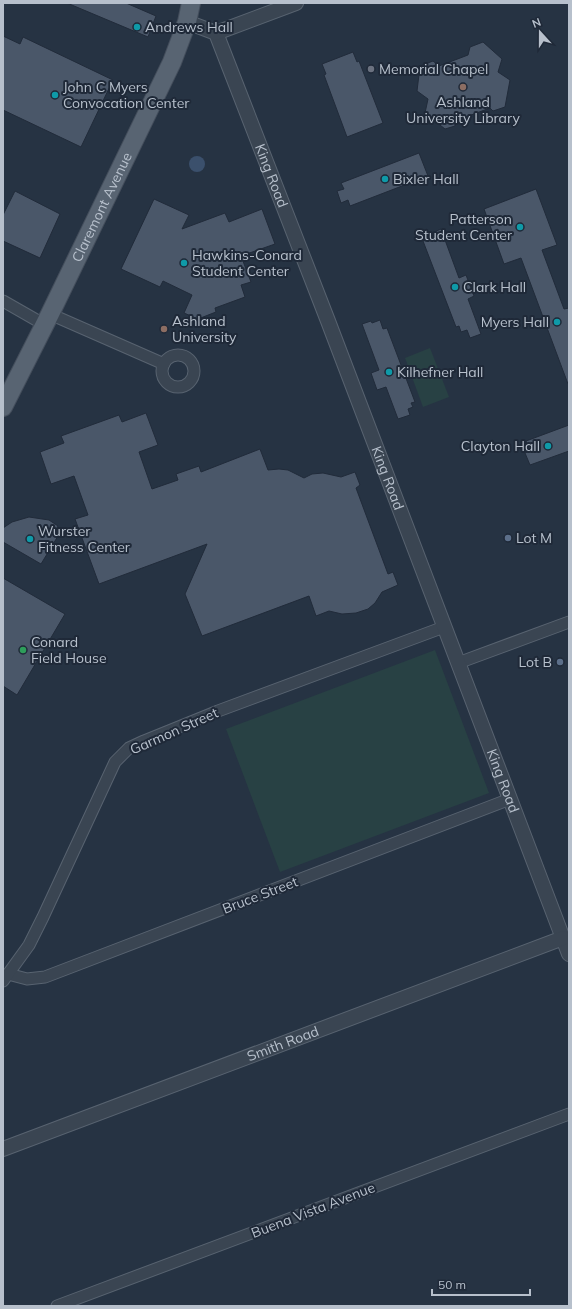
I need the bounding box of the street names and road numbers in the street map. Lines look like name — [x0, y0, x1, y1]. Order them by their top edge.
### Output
street label: King Road — [251, 141, 292, 210]
street label: Claremont Avenue — [68, 149, 136, 265]
street label: King Road — [367, 444, 408, 512]
street label: Garmon Street — [127, 704, 221, 758]
street label: King Road — [483, 746, 523, 815]
street label: Bruce Street — [220, 872, 300, 918]
street label: Smith Road — [244, 1022, 321, 1065]
street label: Buena Vista Avenue — [249, 1178, 377, 1242]

